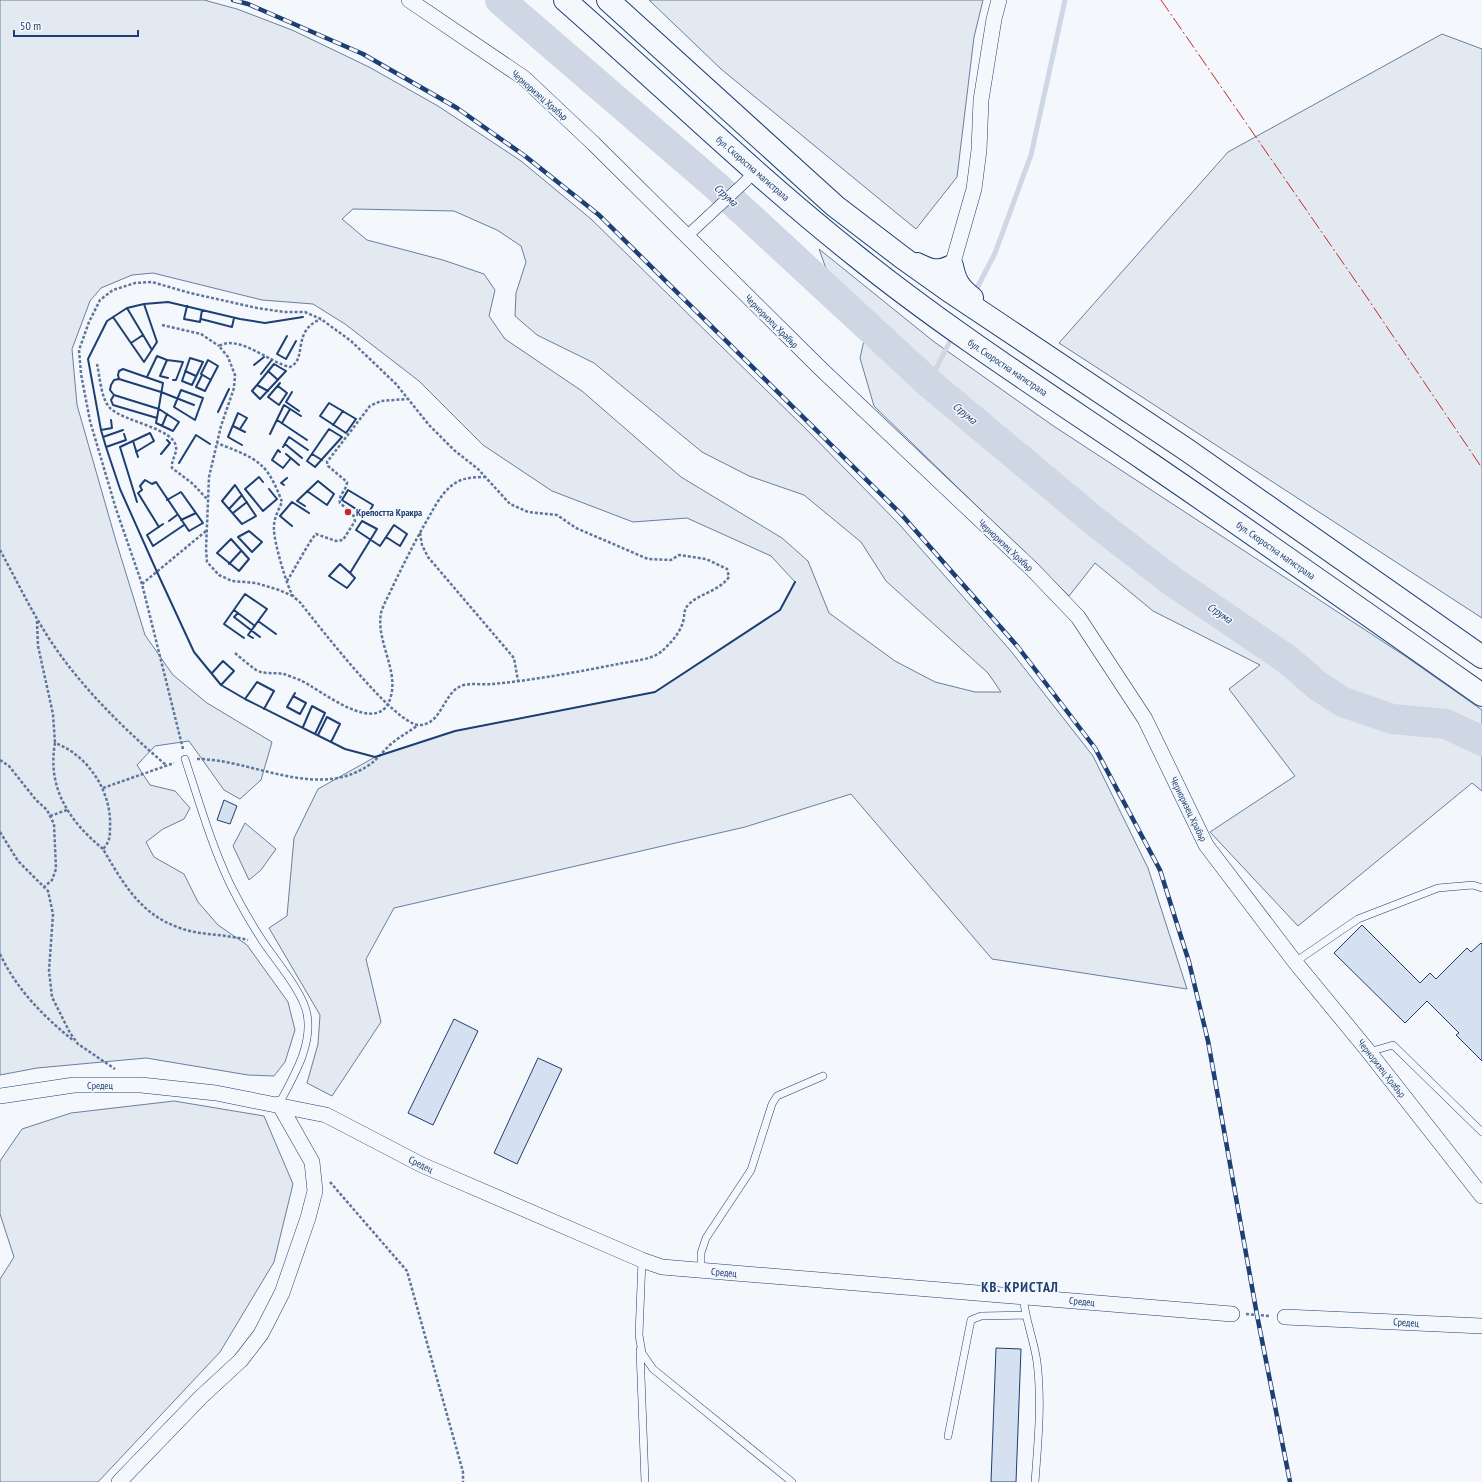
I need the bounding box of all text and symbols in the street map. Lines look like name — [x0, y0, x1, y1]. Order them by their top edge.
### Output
scale bar — [14, 12, 138, 38]
text: 50 m — [20, 18, 41, 33]
street label: Черноризец Храбър — [509, 67, 571, 123]
street label: бул. Скоростна магистрала — [713, 133, 792, 204]
water label: Струма — [711, 181, 741, 210]
street label: Черноризец Храбър — [742, 292, 801, 351]
street label: бул. Скоростна магистрала — [965, 336, 1050, 399]
water label: Струма — [950, 399, 980, 427]
place label: Крепостта Кракра — [356, 506, 422, 519]
marker: Крепостта Кракра — [343, 507, 353, 517]
street label: Черноризец Храбър — [975, 516, 1036, 574]
street label: бул. Скоростна магистрала — [1234, 518, 1318, 582]
water label: Струма — [1205, 600, 1236, 627]
street label: Черноризец Храбър — [1167, 775, 1210, 844]
street label: Черноризец Храбър — [1355, 1036, 1408, 1100]
street label: Средец — [87, 1079, 113, 1092]
street label: Средец — [406, 1153, 436, 1176]
street label: Средец — [711, 1265, 738, 1280]
district label: КВ. КРИСТАЛ — [981, 1278, 1059, 1296]
street label: Средец — [1069, 1294, 1096, 1309]
street label: Средец — [1393, 1315, 1420, 1330]

